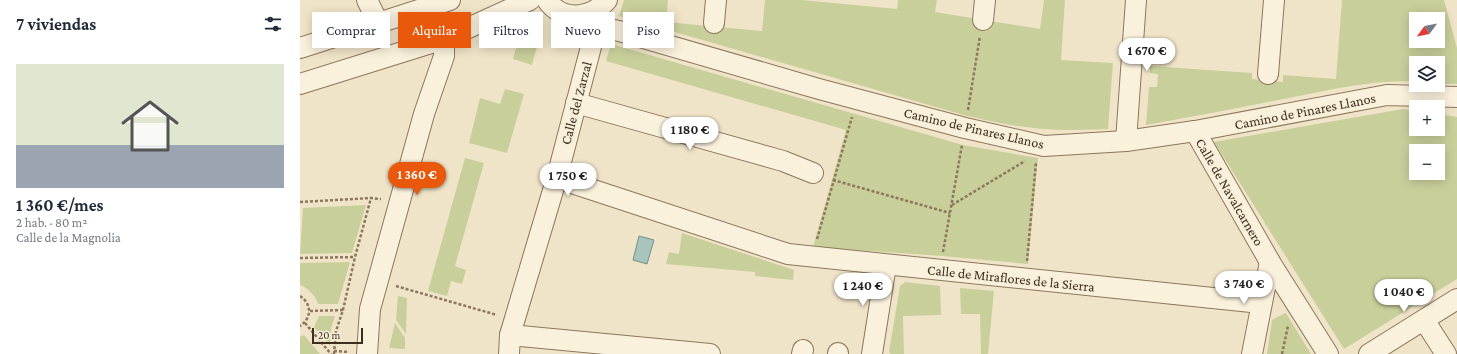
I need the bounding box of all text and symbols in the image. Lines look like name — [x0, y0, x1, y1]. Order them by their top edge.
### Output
chip: Comprar — [312, 12, 390, 48]
chip: Alquilar — [398, 12, 471, 48]
chip: Filtros — [479, 12, 543, 48]
chip: Nuevo — [551, 12, 615, 48]
chip: Piso — [623, 12, 674, 48]
north arrow — [1409, 12, 1445, 48]
map controls — [1409, 12, 1445, 180]
icon: filters — [262, 13, 284, 35]
text: 7 viviendas — [16, 15, 96, 34]
pin: 1 670 € — [1110, 38, 1184, 72]
text: 1 670 € — [1128, 43, 1167, 58]
button: layers — [1409, 56, 1445, 92]
street label: Calle del Zarzal — [557, 59, 595, 146]
street label: Camino de Pinares Llanos — [1233, 89, 1377, 133]
icon: home — [114, 90, 186, 162]
button: + — [1409, 100, 1445, 136]
street label: Camino de Pinares Llanos — [902, 104, 1046, 152]
pin: 1 180 € — [653, 117, 727, 151]
text: 1 180 € — [671, 122, 709, 137]
street label: Calle de Navalcarnero — [1193, 135, 1267, 249]
button: − — [1409, 144, 1445, 180]
pin: 1 360 € — [380, 162, 454, 196]
pin: 1 750 € — [531, 163, 605, 197]
text: 1 360 € — [397, 167, 437, 182]
text: 1 750 € — [549, 168, 587, 183]
text: 1 360 €/mes — [16, 196, 104, 215]
text: 2 hab. · 80 m² — [16, 215, 87, 230]
text: Calle de la Magnolia — [16, 230, 121, 245]
street label: Calle de Miraflores de la Sierra — [926, 261, 1096, 295]
pin: 3 740 € — [1207, 271, 1281, 305]
pin: 1 240 € — [826, 273, 900, 307]
text: 3 740 € — [1224, 276, 1264, 291]
text: 1 240 € — [843, 278, 883, 293]
pin: 1 040 € — [1367, 279, 1441, 313]
text: 1 040 € — [1383, 284, 1425, 299]
scale bar — [312, 326, 363, 345]
text: 20 m — [318, 329, 340, 341]

